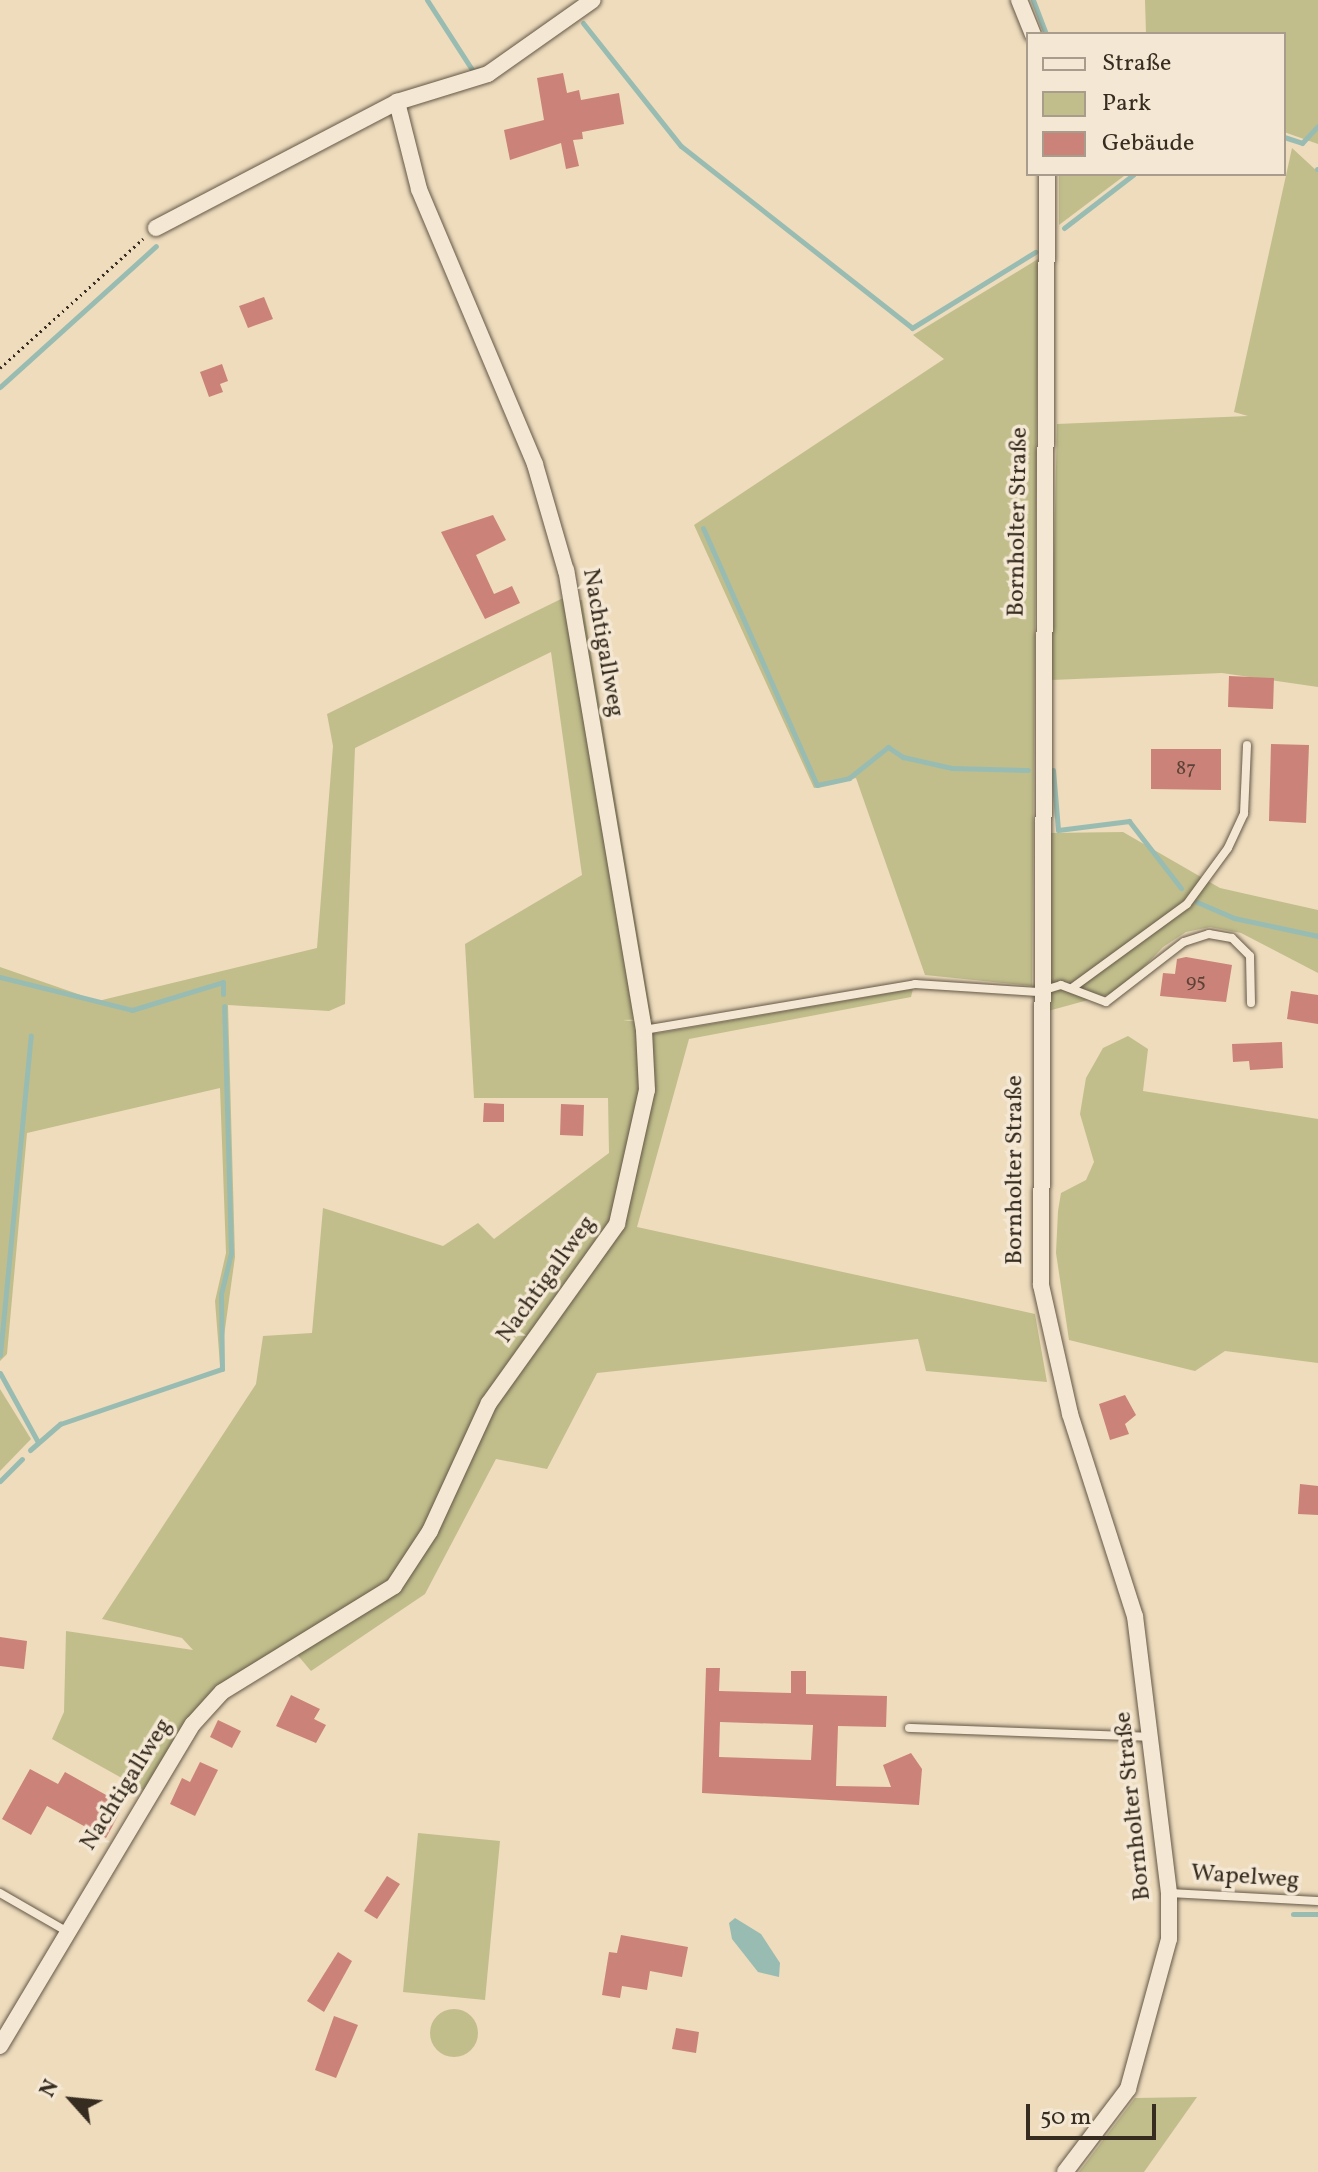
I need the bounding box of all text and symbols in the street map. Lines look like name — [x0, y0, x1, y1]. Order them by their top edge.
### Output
legend — [1026, 32, 1286, 176]
text: Straße — [1102, 47, 1171, 81]
text: Park — [1102, 87, 1151, 121]
text: Gebäude — [1102, 127, 1194, 161]
street label: Bornholter Straße — [1003, 427, 1035, 617]
street label: Nachtigallweg — [575, 566, 629, 720]
house number: 87 — [1176, 757, 1196, 781]
house number: 95 — [1186, 970, 1206, 994]
street label: Bornholter Straße — [1002, 1075, 1030, 1265]
street label: Nachtigallweg — [491, 1211, 603, 1349]
street label: Bornholter Straße — [1110, 1710, 1158, 1902]
street label: Nachtigallweg — [75, 1714, 179, 1856]
street label: Wapelweg — [1190, 1860, 1300, 1896]
north arrow — [32, 2060, 112, 2140]
text: N — [33, 2075, 68, 2103]
scale bar — [1030, 2088, 1160, 2138]
text: 50 m — [1040, 2101, 1092, 2135]

